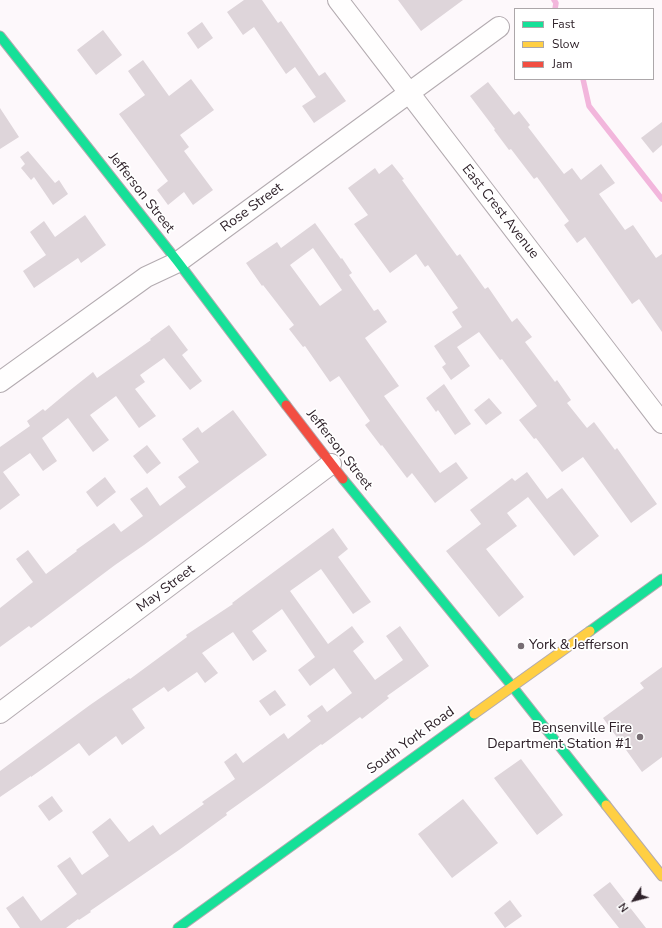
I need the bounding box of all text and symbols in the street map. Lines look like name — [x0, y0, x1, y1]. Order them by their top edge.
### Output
legend — [514, 8, 654, 80]
text: Fast — [552, 16, 575, 32]
text: Slow — [552, 36, 580, 52]
text: Jam — [552, 56, 573, 72]
street label: Jefferson Street — [104, 149, 178, 237]
street label: East Crest Avenue — [458, 161, 542, 263]
street label: Rose Street — [218, 180, 286, 236]
street label: Jefferson Street — [302, 406, 376, 494]
street label: May Street — [134, 562, 198, 616]
place label: York & Jefferson — [529, 638, 629, 654]
marker: York & Jefferson — [516, 641, 526, 651]
street label: South York Road — [364, 704, 458, 778]
place label: Bensenville Fire Department Station #1 — [487, 721, 632, 754]
marker: Bensenville Fire Department Station #1 — [635, 732, 645, 742]
north arrow — [614, 880, 654, 920]
text: N — [615, 900, 632, 915]

